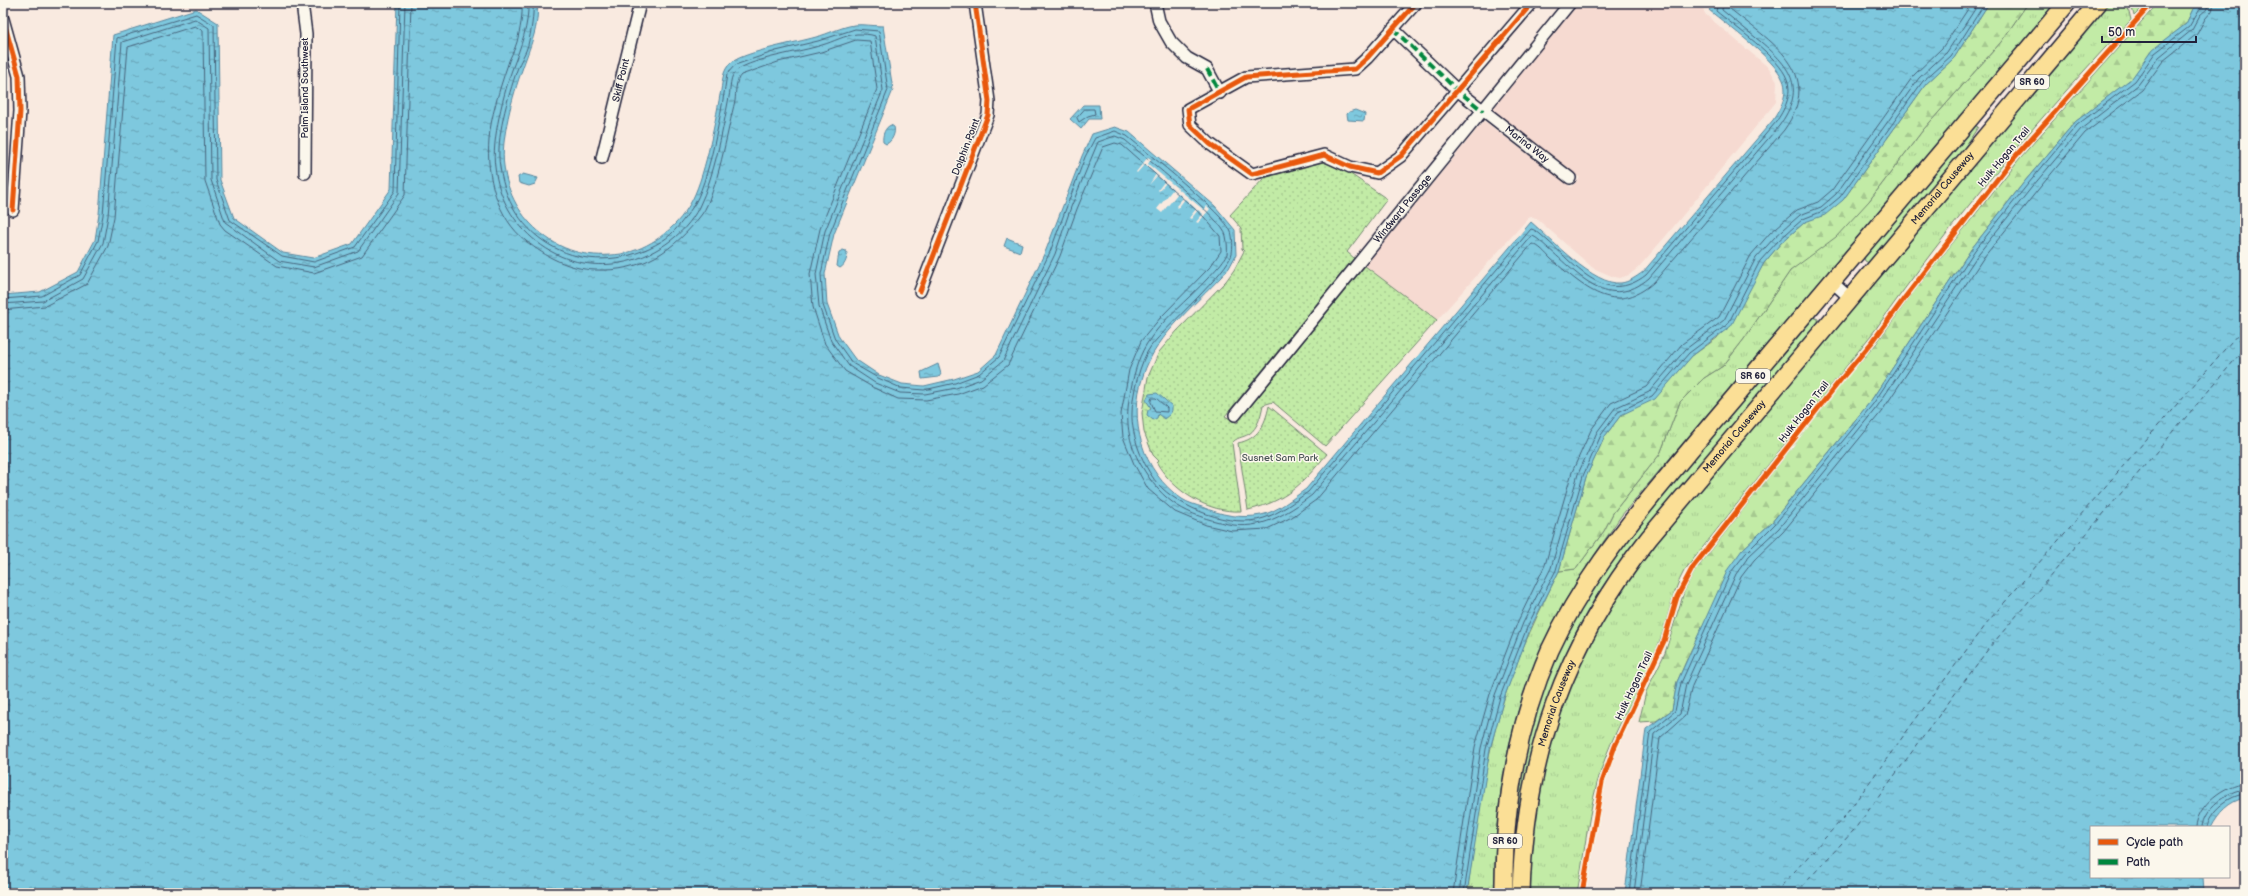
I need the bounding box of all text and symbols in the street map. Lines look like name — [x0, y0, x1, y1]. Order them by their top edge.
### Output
scale bar — [2102, 18, 2196, 44]
text: 50 m — [2108, 25, 2135, 40]
street label: Palm Island Southwest — [299, 38, 311, 138]
street label: Skiff Point — [610, 57, 632, 103]
road number: SR 60 — [2015, 75, 2049, 89]
street label: Dolphin Point — [950, 117, 982, 177]
street label: Marina Way — [1502, 124, 1552, 166]
street label: Hulk Hogan Trail — [1976, 125, 2032, 189]
street label: Memorial Causeway — [1909, 149, 1977, 227]
street label: Windward Passage — [1371, 172, 1434, 245]
road number: SR 60 — [1736, 369, 1770, 383]
street label: Hulk Hogan Trail — [1776, 379, 1832, 445]
street label: Memorial Causeway — [1700, 397, 1768, 475]
park label: Susnet Sam Park — [1242, 452, 1318, 464]
street label: Hulk Hogan Trail — [1613, 650, 1655, 722]
street label: Memorial Causeway — [1536, 658, 1578, 748]
legend — [2090, 826, 2230, 878]
road number: SR 60 — [1488, 834, 1522, 848]
text: Cycle path — [2126, 835, 2183, 850]
text: Path — [2126, 855, 2151, 870]

